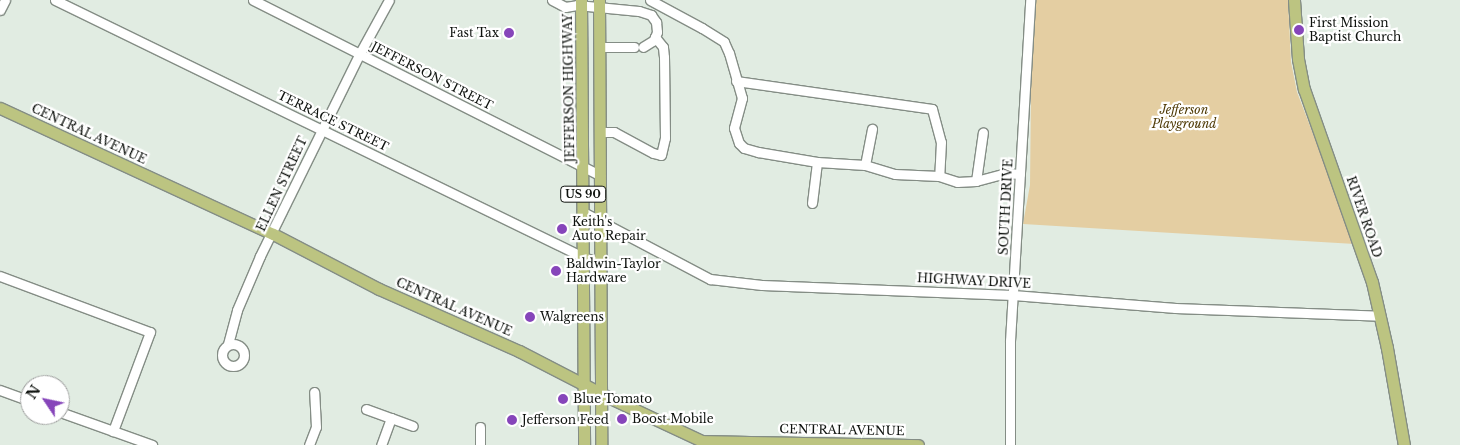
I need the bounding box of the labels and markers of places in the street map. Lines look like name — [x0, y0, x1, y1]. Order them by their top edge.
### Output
place label: First Mission Baptist Church — [1309, 16, 1401, 44]
marker: First Mission Baptist Church — [1293, 24, 1305, 36]
place label: Fast Tax — [449, 26, 499, 40]
marker: Fast Tax — [503, 27, 515, 39]
place label: Keith's Auto Repair — [572, 215, 646, 243]
marker: Keith's Auto Repair — [556, 223, 568, 235]
place label: Baldwin-Taylor Hardware — [566, 257, 661, 285]
marker: Baldwin-Taylor Hardware — [550, 265, 562, 277]
place label: Walgreens — [540, 310, 604, 324]
marker: Walgreens — [524, 311, 536, 323]
place label: Blue Tomato — [573, 392, 653, 406]
marker: Blue Tomato — [557, 393, 569, 405]
place label: Boost Mobile — [632, 412, 714, 426]
place label: Jefferson Feed — [522, 413, 609, 427]
marker: Boost Mobile — [616, 413, 628, 425]
marker: Jefferson Feed — [506, 414, 518, 426]

